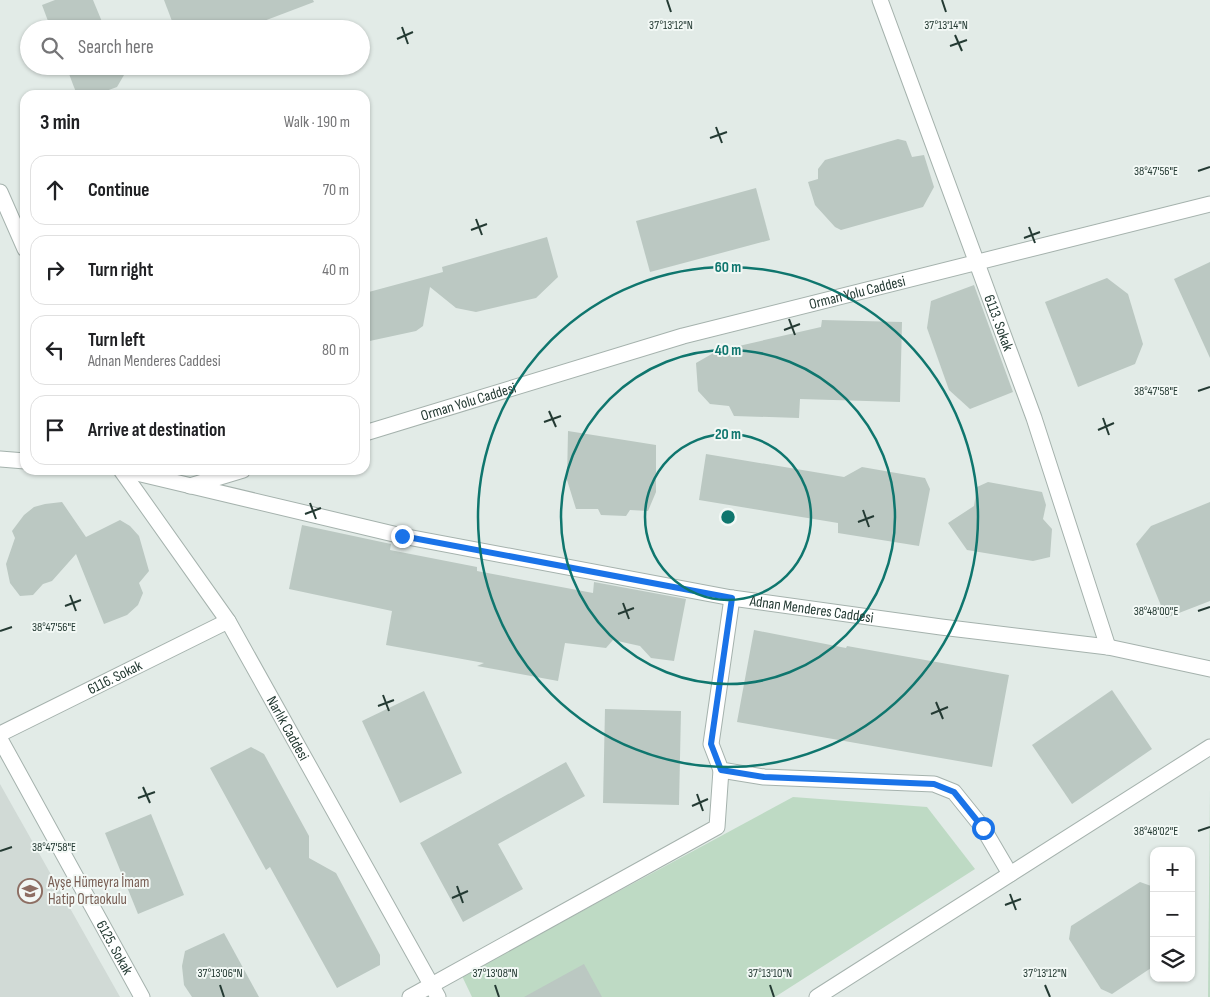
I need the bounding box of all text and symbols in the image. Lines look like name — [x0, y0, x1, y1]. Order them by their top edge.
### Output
text: 37°13'12"N — [649, 18, 693, 33]
text: 37°13'14"N — [924, 18, 968, 33]
search box — [20, 20, 370, 75]
icon: search — [38, 34, 66, 62]
text: Search here — [78, 36, 154, 59]
text: 3 min — [40, 110, 80, 135]
text: Walk · 190 m — [284, 113, 350, 132]
text: 38°47'56"E — [1134, 164, 1178, 179]
icon: ahead — [41, 176, 69, 204]
text: Continue — [88, 179, 149, 202]
text: 70 m — [323, 181, 349, 200]
icon: right — [41, 256, 69, 284]
text: 60 m — [715, 258, 741, 277]
text: Turn right — [88, 259, 153, 282]
text: 40 m — [322, 261, 349, 280]
street label: Orman Yolu Caddesi — [807, 272, 908, 314]
street label: 6113. Sokak — [979, 292, 1018, 354]
text: Turn left — [88, 329, 145, 352]
icon: left — [41, 336, 69, 364]
text: 80 m — [322, 341, 349, 360]
text: 40 m — [715, 341, 741, 360]
text: Adnan Menderes Caddesi — [88, 352, 221, 371]
street label: Orman Yolu Caddesi — [418, 378, 519, 425]
text: 38°47'58"E — [1134, 384, 1178, 399]
icon: arrive — [41, 416, 69, 444]
text: Arrive at destination — [88, 419, 226, 442]
text: 20 m — [715, 425, 741, 444]
centre of rings — [719, 508, 737, 526]
route end — [391, 525, 414, 548]
street label: Adnan Menderes Caddesi — [748, 591, 875, 628]
text: 38°48'00"E — [1134, 604, 1178, 619]
text: 38°47'56"E — [32, 620, 76, 635]
street label: 6116. Sokak — [84, 656, 146, 699]
street label: Narlık Caddesi — [262, 693, 313, 764]
route start — [972, 817, 995, 840]
text: 38°48'02"E — [1134, 824, 1178, 839]
text: 38°47'58"E — [32, 840, 76, 855]
map controls — [1150, 847, 1195, 982]
button: + — [1150, 847, 1195, 892]
place label: Ayşe Hümeyra İmam Hatip Ortaokulu — [47, 873, 149, 909]
school or university icon: Ayşe Hümeyra İmam Hatip Ortaokulu — [17, 878, 43, 904]
button: − — [1150, 892, 1195, 937]
street label: 6125. Sokak — [92, 917, 137, 979]
button: layers — [1150, 937, 1195, 982]
text: 37°13'06"N — [197, 966, 243, 981]
text: 37°13'08"N — [472, 966, 518, 981]
text: 37°13'10"N — [748, 966, 792, 981]
text: 37°13'12"N — [1023, 966, 1067, 981]

